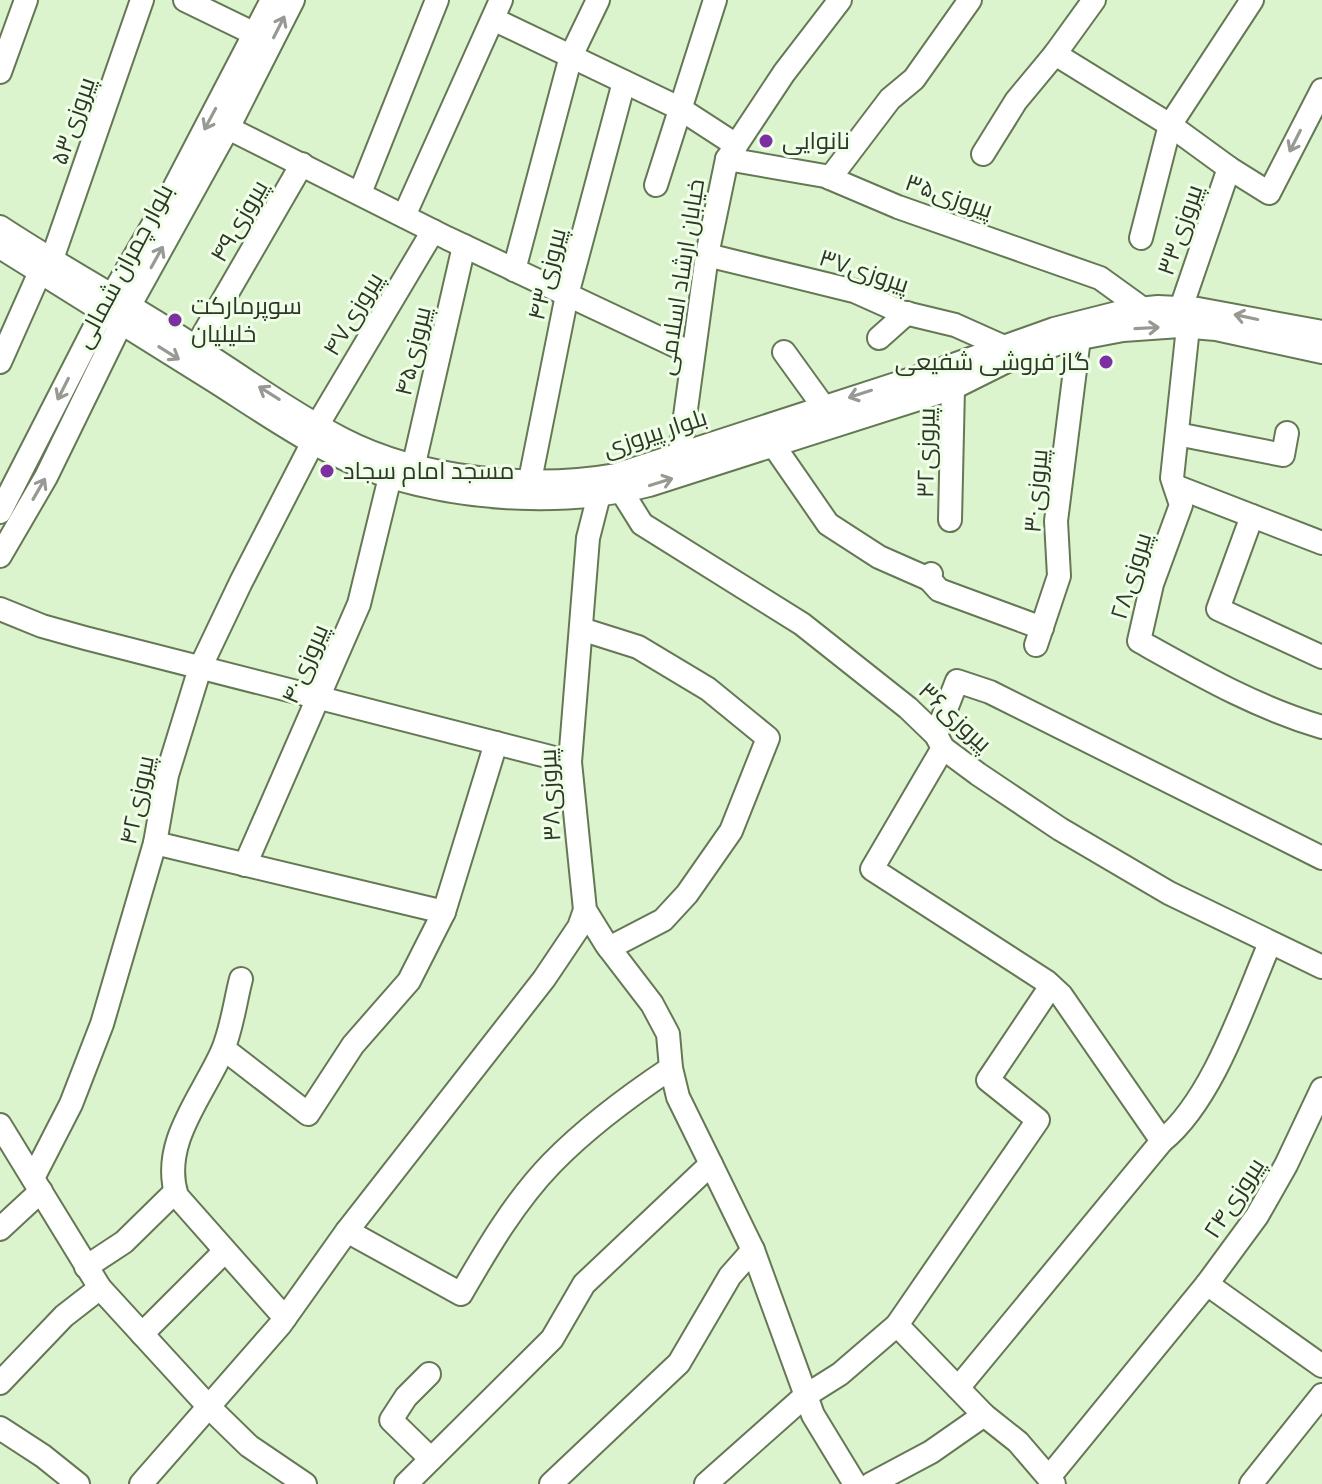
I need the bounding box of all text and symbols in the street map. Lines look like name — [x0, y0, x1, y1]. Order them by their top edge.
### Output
one-way arrow — [272, 16, 287, 40]
street label: پیروزی۵۳ — [45, 73, 103, 169]
one-way arrow — [202, 107, 218, 130]
place label: نانوایی — [782, 127, 850, 155]
one-way arrow — [1287, 129, 1303, 153]
marker: نانوایی — [757, 132, 775, 150]
street label: پیروزی۳۵ — [901, 168, 997, 226]
street label: پیروزی۴۹ — [204, 175, 276, 268]
street label: خیابان ارشاد اسلامی — [652, 177, 710, 377]
street label: بلوار چمران شمالی — [69, 179, 181, 354]
street label: پیروزی۳۳ — [1151, 180, 1211, 280]
street label: پیروزی۴۳ — [522, 225, 574, 323]
street label: پیروزی۳۷ — [815, 243, 913, 301]
one-way arrow — [150, 245, 165, 269]
street label: پیروزی۴۷ — [317, 267, 391, 362]
place label: سوپرمارکت خلیلیان — [191, 292, 302, 348]
street label: پیروزی۴۵ — [389, 303, 439, 399]
one-way arrow — [1233, 309, 1259, 324]
marker: سوپرمارکت خلیلیان — [166, 311, 184, 329]
one-way arrow — [1133, 320, 1160, 335]
one-way arrow — [157, 345, 180, 361]
place label: گاز فروشی شفیعی — [895, 348, 1090, 376]
marker: گاز فروشی شفیعی — [1097, 353, 1115, 371]
one-way arrow — [55, 376, 71, 400]
one-way arrow — [258, 385, 280, 402]
one-way arrow — [847, 387, 873, 402]
street label: بلوار پیروزی — [600, 403, 711, 465]
street label: پیروزی۳۲ — [911, 407, 943, 498]
street label: پیروزی۳۰ — [1018, 447, 1056, 534]
place label: مسجد امام سجاد — [343, 457, 514, 487]
marker: مسجد امام سجاد — [318, 462, 336, 480]
one-way arrow — [647, 474, 673, 489]
one-way arrow — [32, 477, 47, 501]
street label: پیروزی۲۸ — [1105, 529, 1160, 623]
street label: پیروزی۴۰ — [276, 620, 336, 709]
street label: پیروزی۳۶ — [911, 676, 998, 760]
street label: پیروزی۳۸ — [534, 747, 568, 842]
street label: پیروزی۴۲ — [114, 752, 162, 847]
street label: پیروزی۲۴ — [1198, 1152, 1272, 1245]

